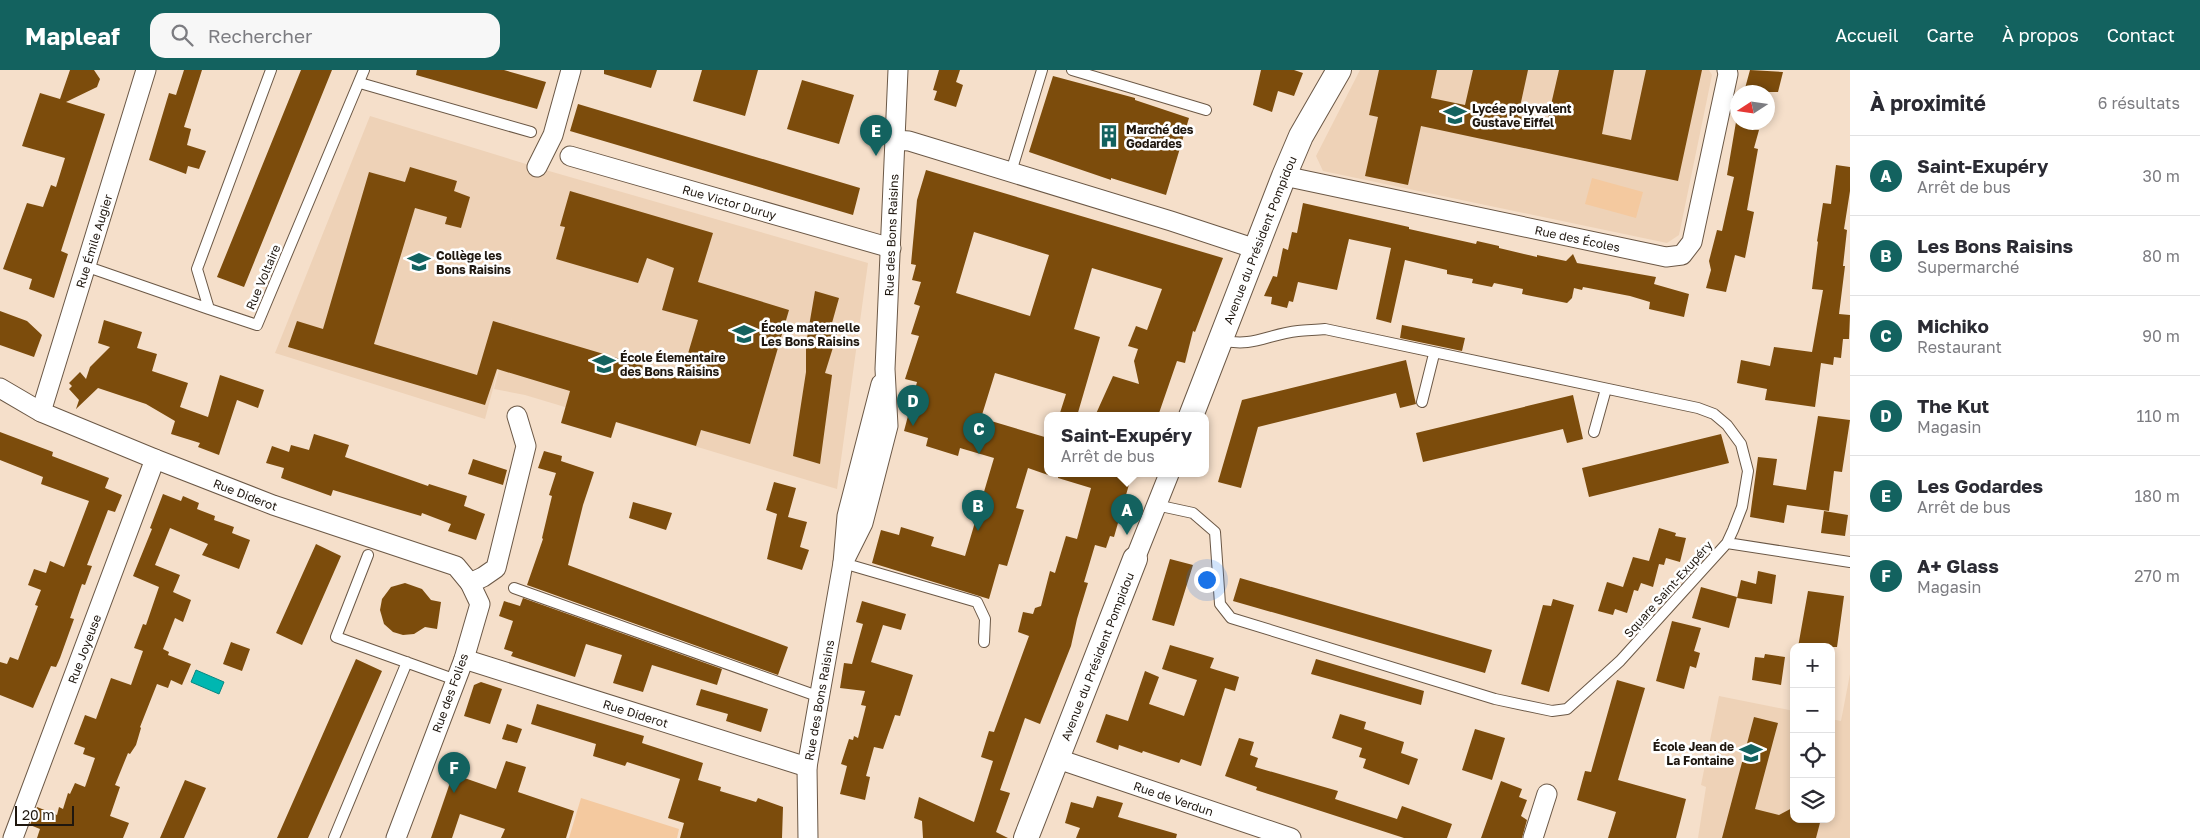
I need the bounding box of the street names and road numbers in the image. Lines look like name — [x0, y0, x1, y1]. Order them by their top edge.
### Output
street label: Avenue du Président Pompidou — [1220, 153, 1299, 326]
street label: Rue des Bons Raisins — [881, 174, 901, 297]
street label: Rue Victor Duruy — [681, 181, 779, 222]
street label: Rue Émile Augier — [72, 192, 115, 290]
street label: Rue des Écoles — [1533, 222, 1622, 255]
street label: Rue Voltaire — [243, 242, 284, 312]
street label: Rue Diderot — [211, 475, 280, 514]
street label: Square Saint-Exupéry — [1621, 537, 1716, 640]
street label: Avenue du Président Pompidou — [1057, 570, 1137, 743]
street label: Rue Joyeuse — [64, 612, 104, 686]
street label: Rue des Bons Raisins — [801, 638, 837, 762]
street label: Rue des Folies — [429, 651, 471, 735]
street label: Rue Diderot — [601, 696, 670, 730]
street label: Rue de Verdun — [1132, 778, 1215, 819]

